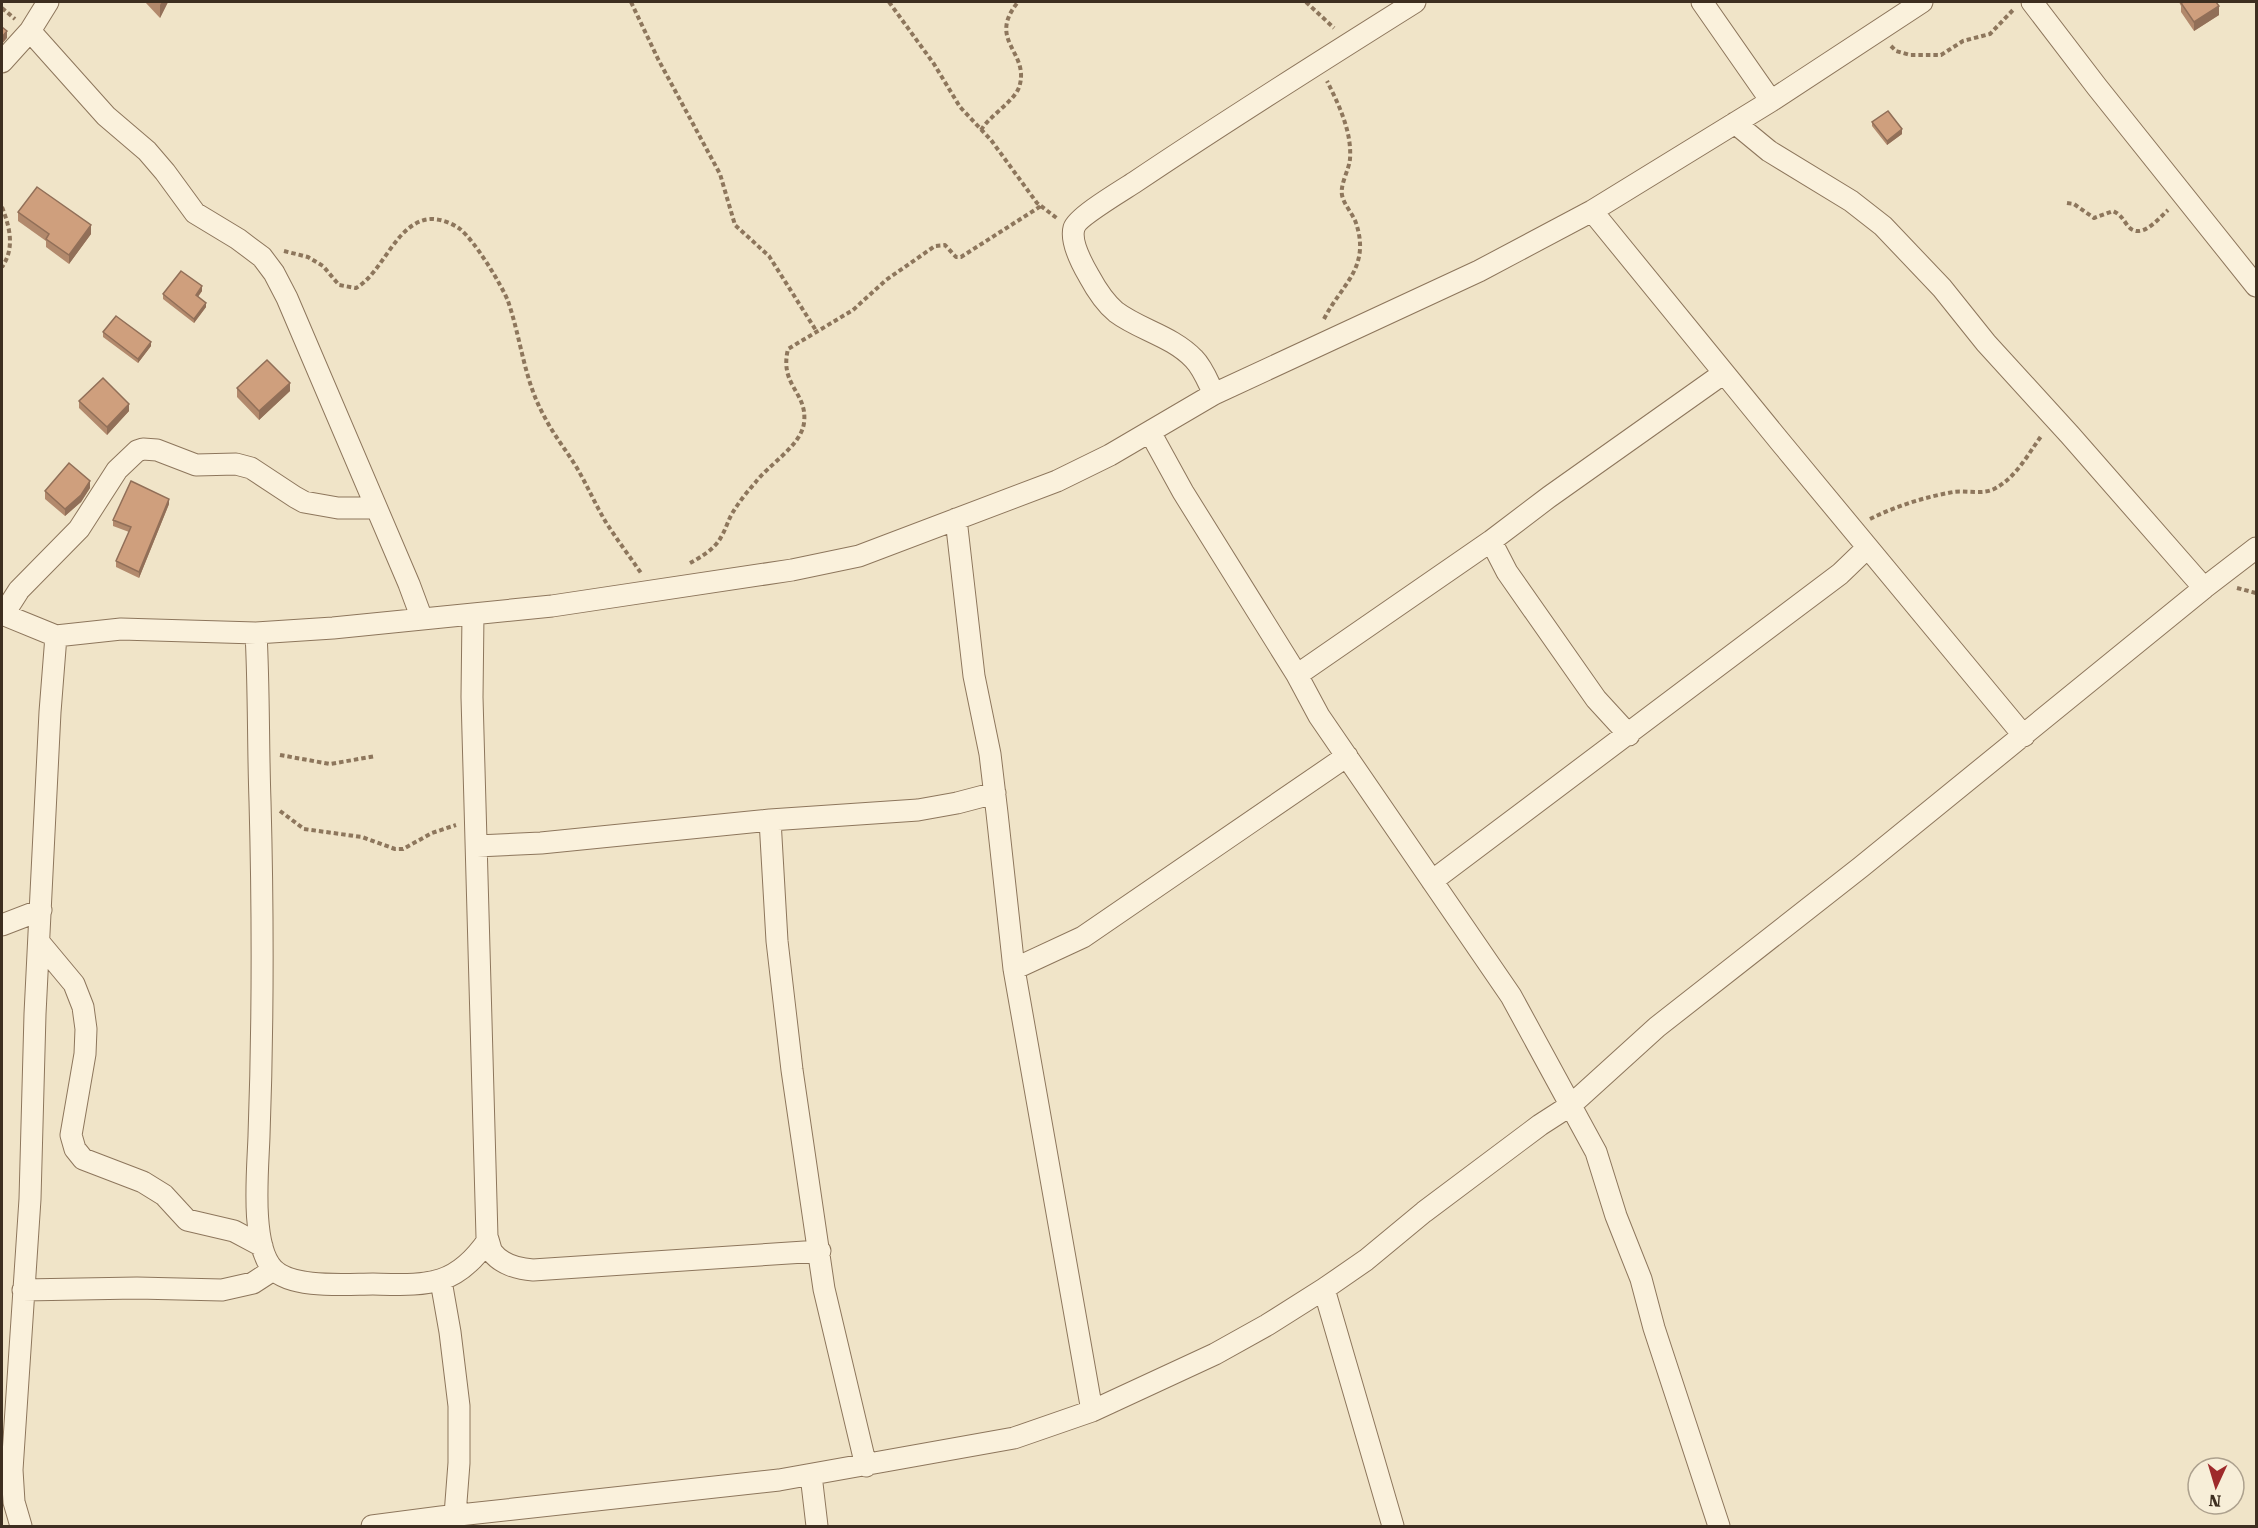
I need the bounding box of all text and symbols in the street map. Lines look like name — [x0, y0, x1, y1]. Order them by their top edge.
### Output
north arrow — [2186, 1456, 2246, 1516]
text: N — [2208, 1491, 2222, 1510]

